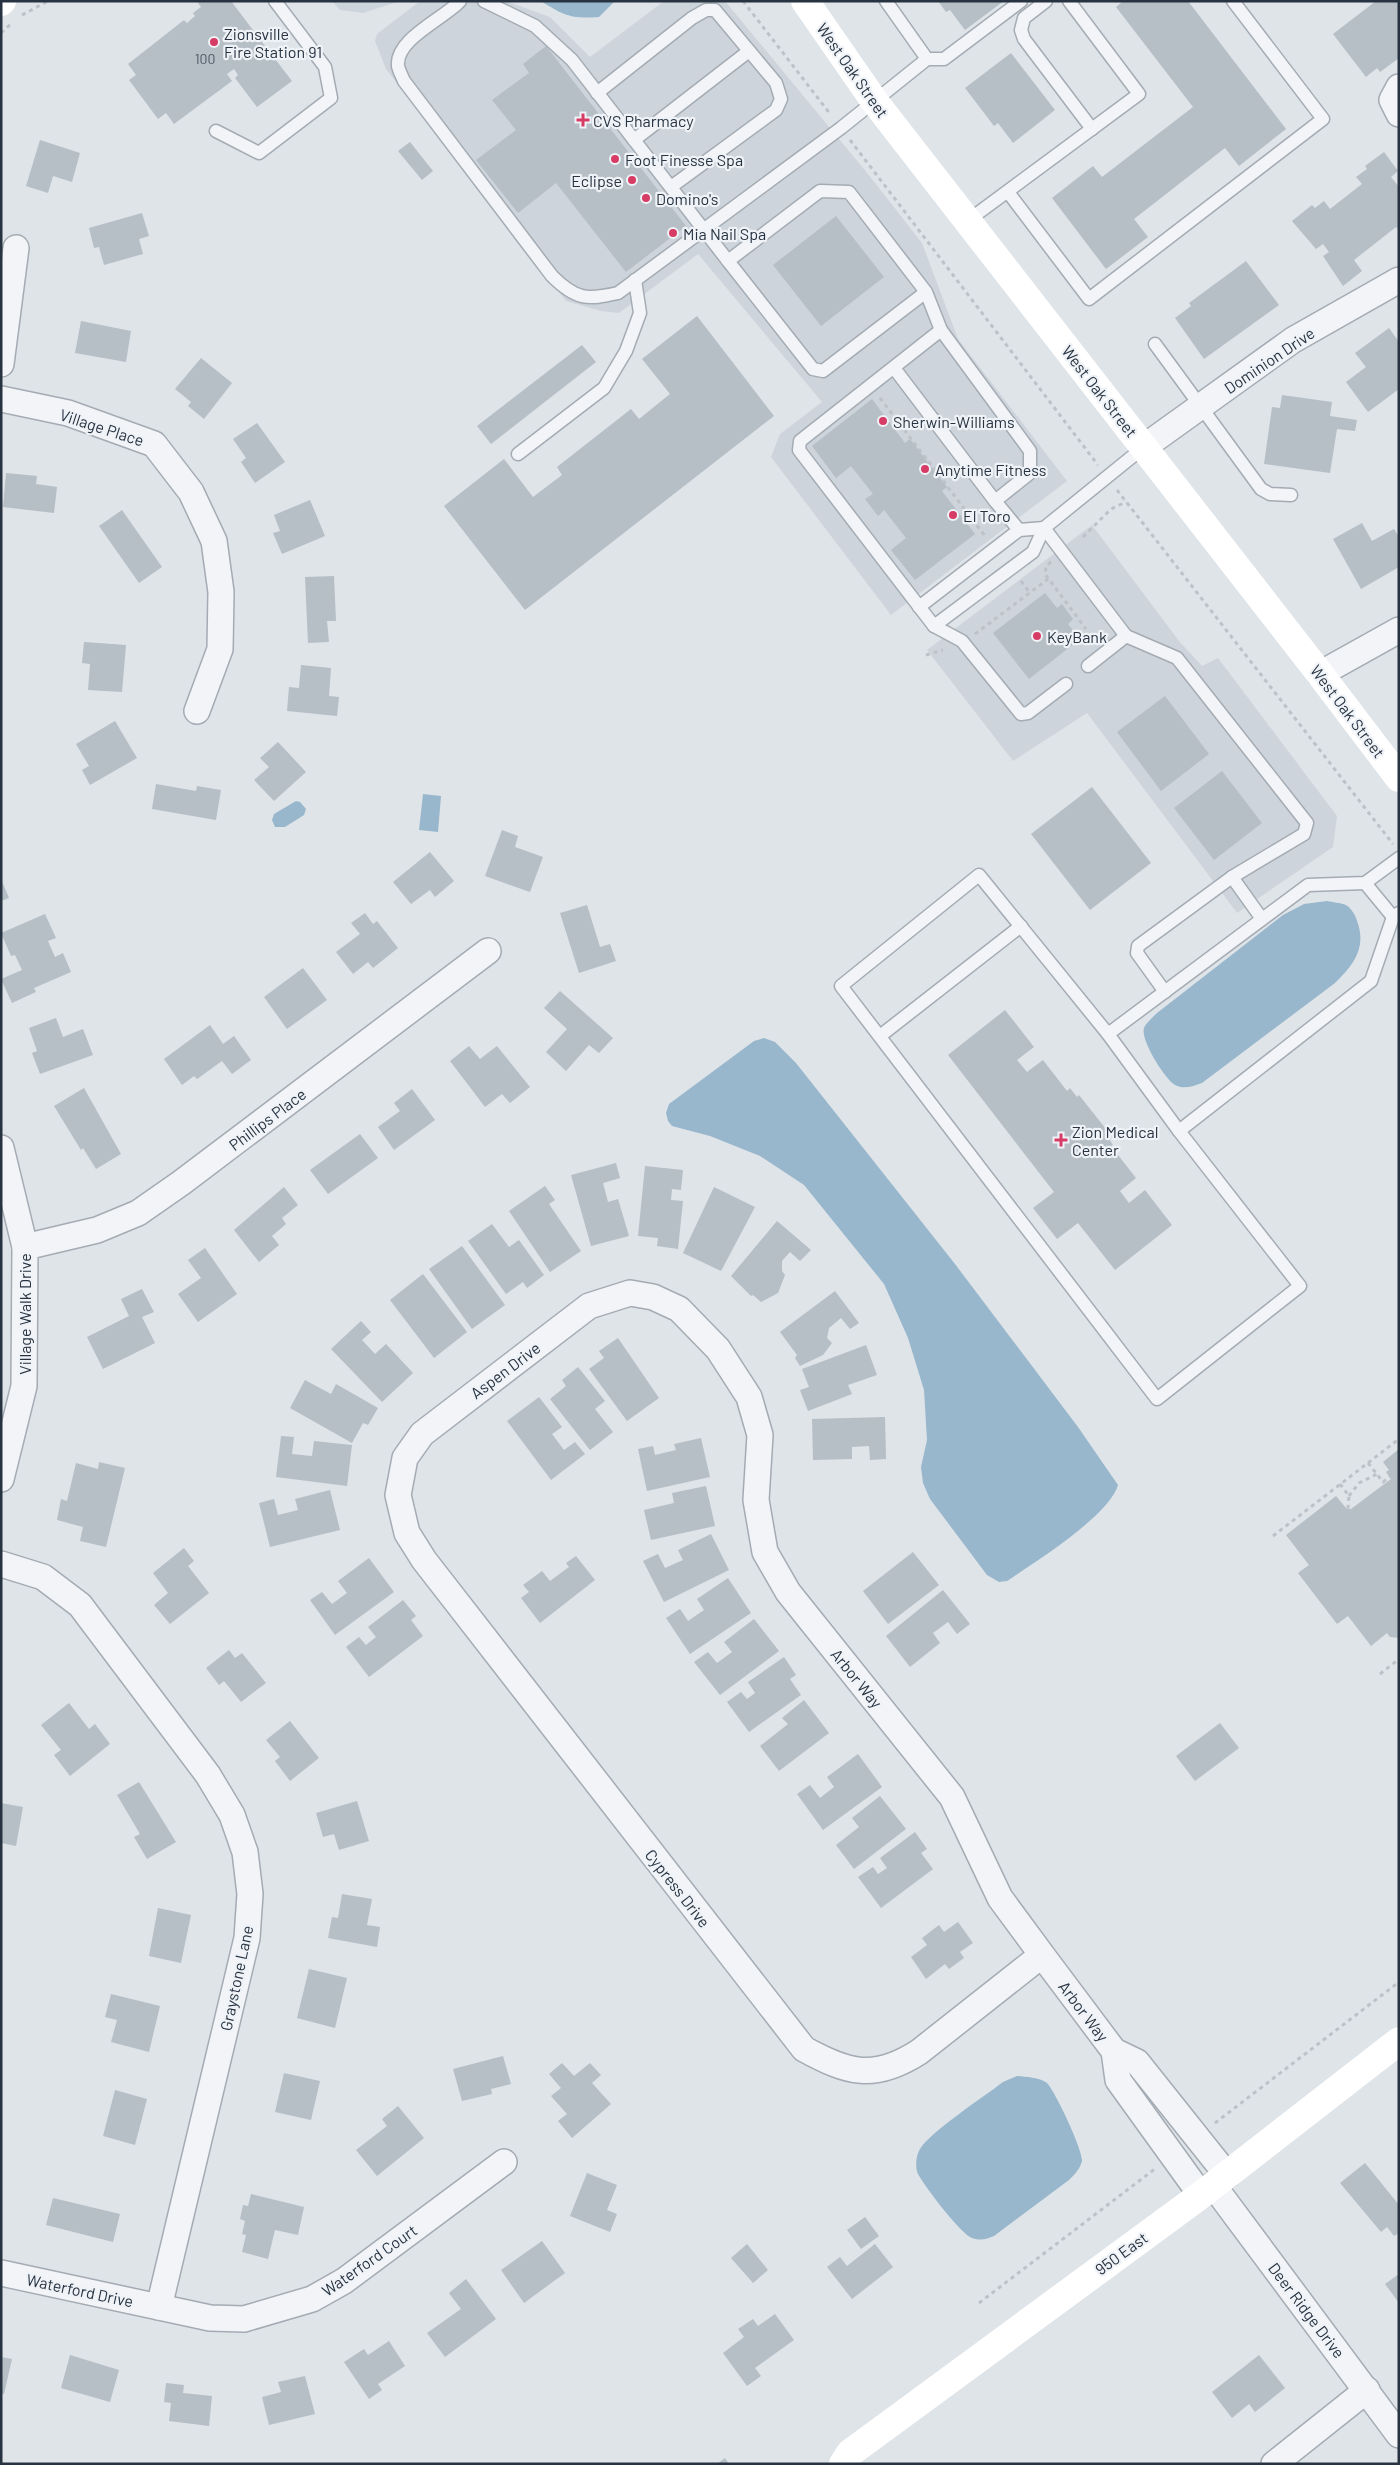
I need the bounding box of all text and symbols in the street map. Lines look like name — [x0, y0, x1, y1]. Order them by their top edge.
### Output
street label: West Oak Street — [813, 19, 893, 121]
place label: Zionsville Fire Station 91 — [224, 24, 322, 61]
marker: Zionsville Fire Station 91 — [208, 36, 220, 48]
house number: 100 — [195, 50, 215, 67]
place label: CVS Pharmacy — [593, 111, 694, 130]
marker: CVS Pharmacy — [577, 114, 589, 126]
place label: Foot Finesse Spa — [625, 150, 743, 169]
marker: Foot Finesse Spa — [609, 153, 621, 165]
place label: Eclipse — [571, 171, 622, 190]
marker: Eclipse — [626, 174, 638, 186]
place label: Domino's — [656, 189, 718, 208]
marker: Domino's — [640, 192, 652, 204]
place label: Mia Nail Spa — [683, 224, 766, 243]
marker: Mia Nail Spa — [667, 227, 679, 239]
street label: Dominion Drive — [1220, 323, 1318, 397]
street label: West Oak Street — [1058, 341, 1142, 441]
street label: Village Place — [57, 404, 147, 450]
place label: Sherwin-Williams — [893, 412, 1015, 431]
marker: Sherwin-Williams — [877, 415, 889, 427]
place label: Anytime Fitness — [935, 460, 1046, 479]
marker: Anytime Fitness — [919, 463, 931, 475]
place label: El Toro — [963, 506, 1011, 525]
marker: El Toro — [947, 509, 959, 521]
place label: KeyBank — [1047, 627, 1107, 646]
marker: KeyBank — [1031, 630, 1043, 642]
street label: West Oak Street — [1307, 661, 1389, 761]
street label: Phillips Place — [225, 1084, 309, 1154]
place label: Zion Medical Center — [1072, 1122, 1158, 1159]
marker: Zion Medical Center — [1054, 1133, 1068, 1147]
street label: Village Walk Drive — [15, 1253, 34, 1375]
street label: Aspen Drive — [466, 1338, 544, 1402]
street label: Arbor Way — [827, 1645, 887, 1712]
street label: Cypress Drive — [642, 1845, 714, 1931]
street label: Graystone Lane — [216, 1924, 256, 2032]
street label: Arbor Way — [1055, 1977, 1113, 2045]
street label: Waterford Court — [318, 2220, 420, 2300]
street label: 950 East — [1091, 2228, 1151, 2278]
street label: Deer Ridge Drive — [1265, 2259, 1349, 2361]
street label: Waterford Drive — [25, 2269, 135, 2311]

